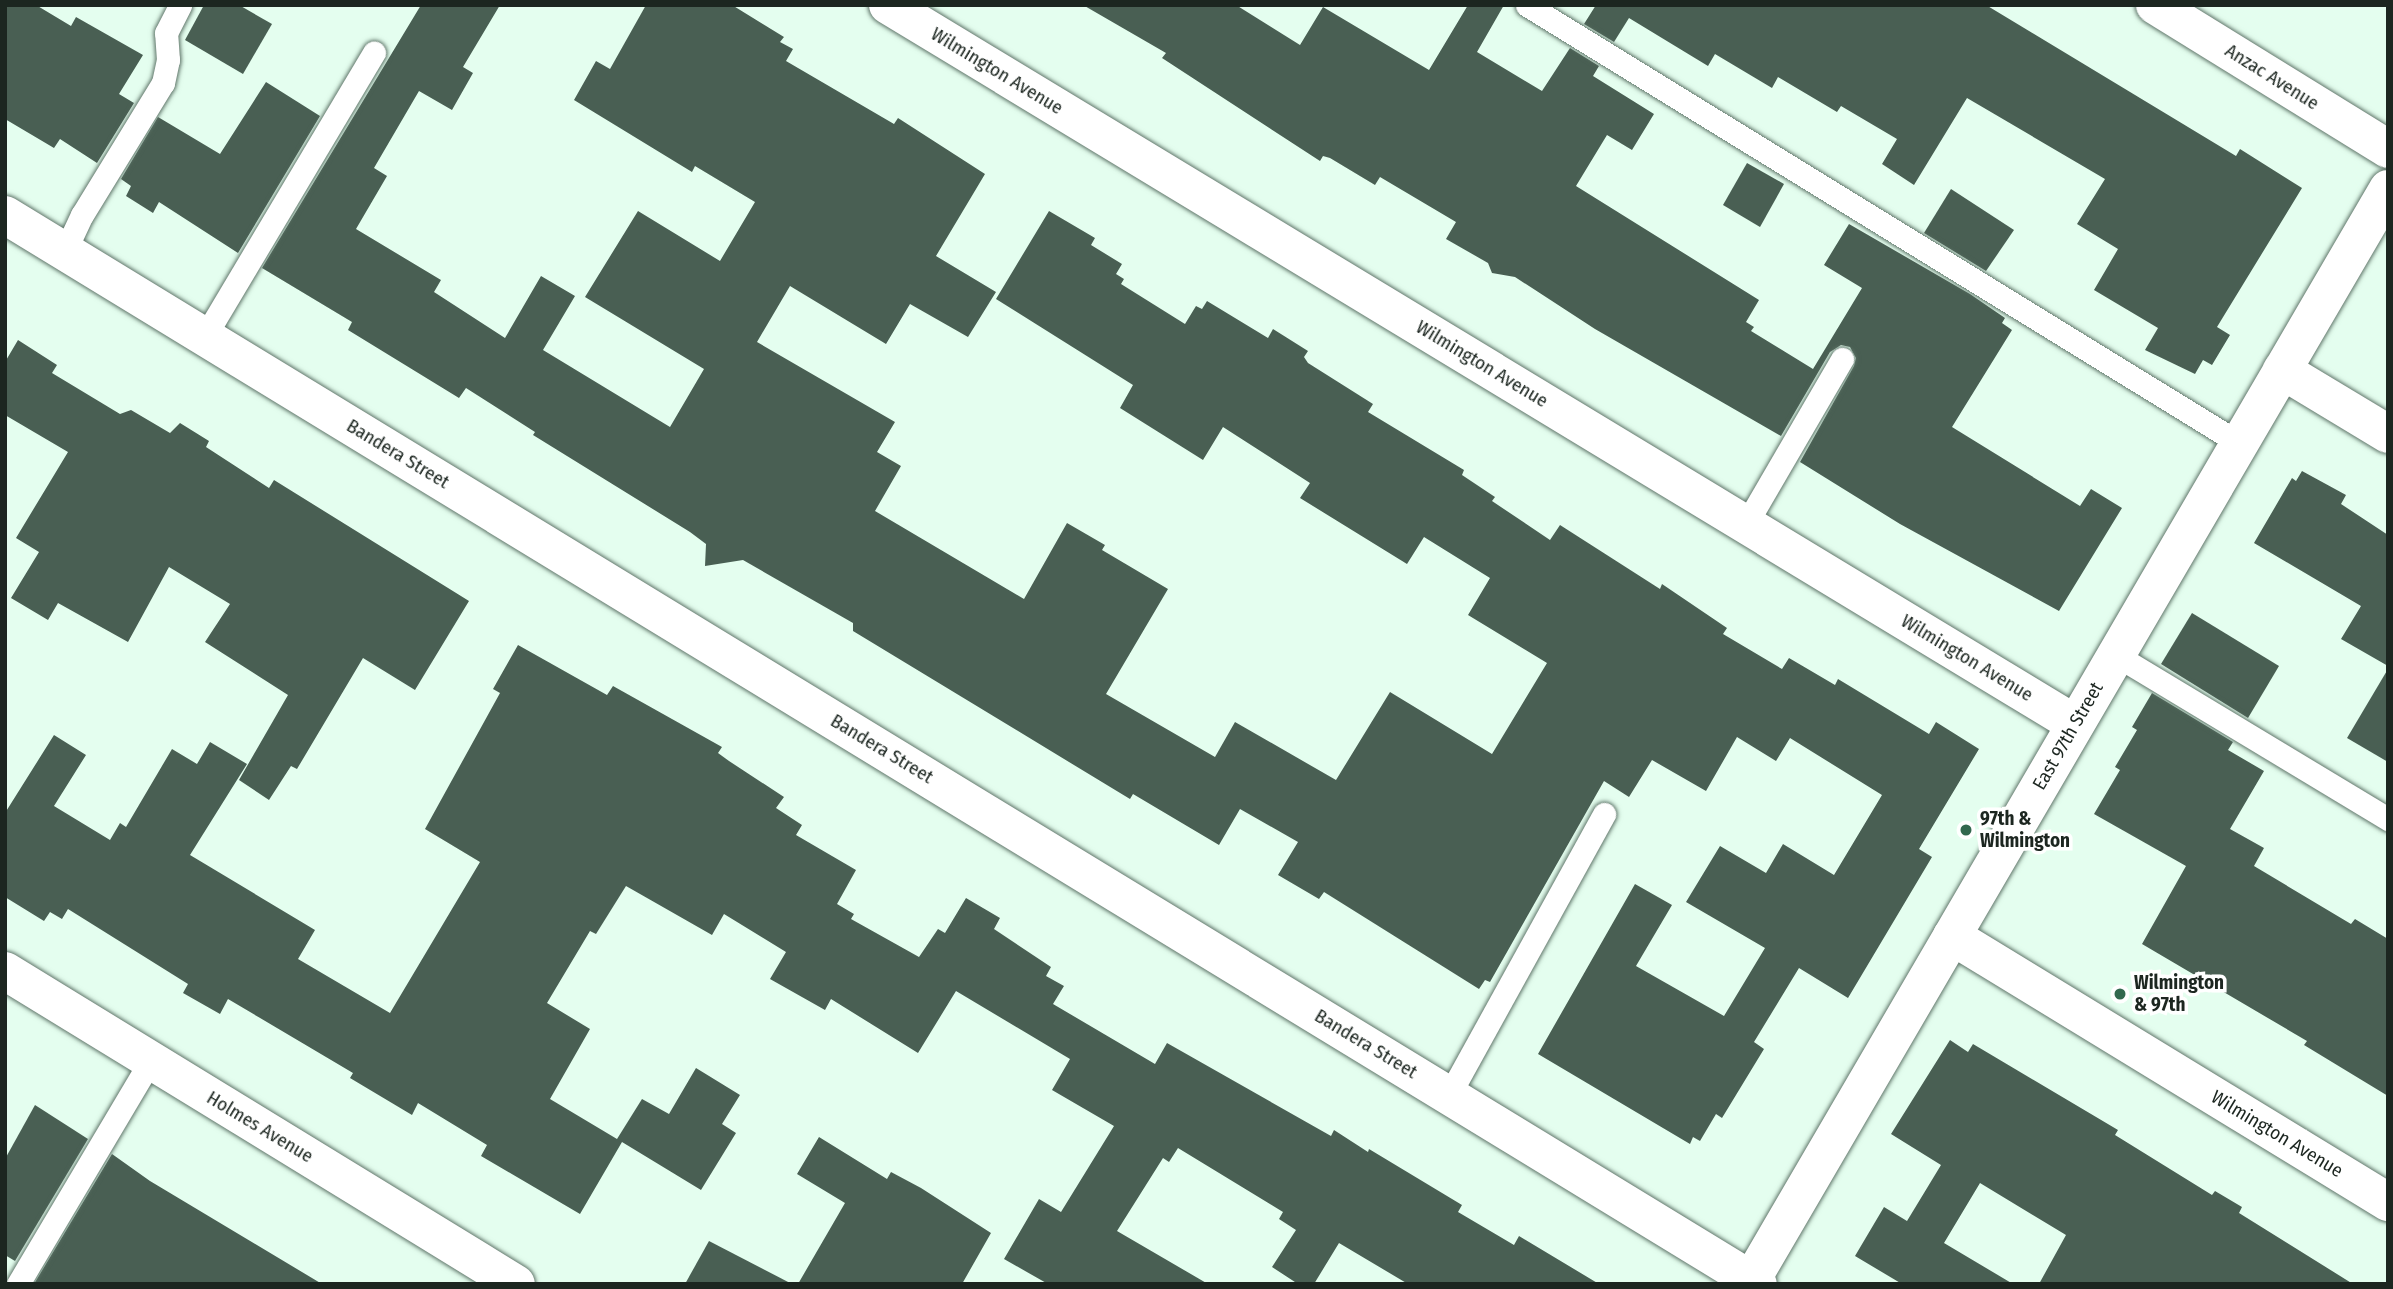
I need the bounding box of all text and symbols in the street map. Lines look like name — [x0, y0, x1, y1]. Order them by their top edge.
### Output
street label: Wilmington Avenue — [927, 23, 1067, 119]
street label: Anzac Avenue — [2221, 39, 2323, 115]
street label: Wilmington Avenue — [1412, 316, 1552, 412]
street label: Bandera Street — [342, 414, 454, 494]
street label: Wilmington Avenue — [1897, 610, 2037, 706]
street label: East 97th Street — [2028, 678, 2108, 794]
street label: Bandera Street — [826, 709, 938, 789]
place label: 97th & Wilmington — [1980, 808, 2070, 852]
marker: 97th & Wilmington — [1958, 822, 1974, 838]
place label: Wilmington & 97th — [2134, 972, 2224, 1016]
marker: Wilmington & 97th — [2112, 986, 2128, 1002]
street label: Bandera Street — [1310, 1004, 1422, 1084]
street label: Holmes Avenue — [203, 1086, 317, 1168]
street label: Wilmington Avenue — [2207, 1086, 2347, 1182]

